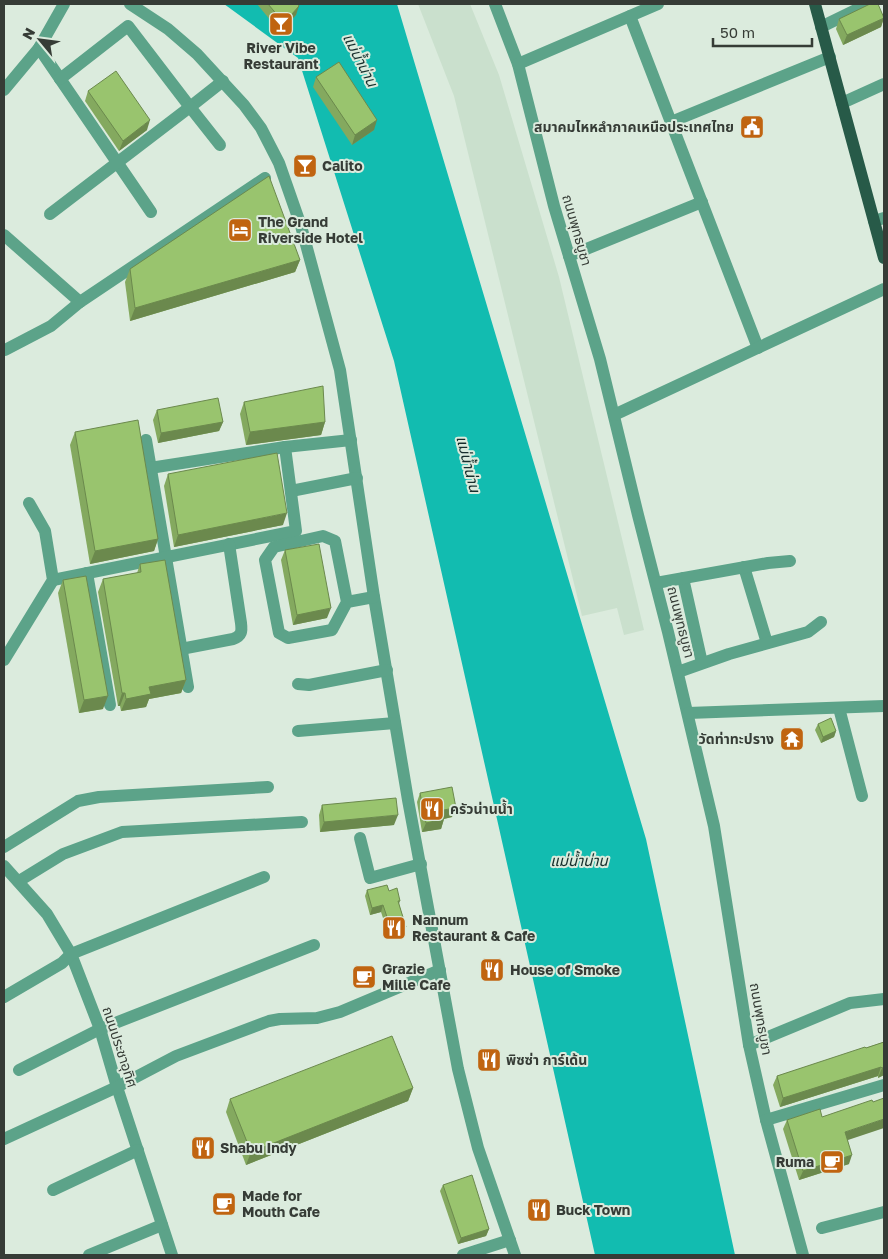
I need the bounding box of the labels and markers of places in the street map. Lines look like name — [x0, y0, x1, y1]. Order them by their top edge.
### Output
bar icon: River Vibe Restaurant — [268, 11, 294, 37]
place label: River Vibe Restaurant — [243, 39, 319, 72]
public building icon: สมาคมไหหลำภาคเหนือประเทศไทย — [739, 114, 765, 140]
place label: สมาคมไหหลำภาคเหนือประเทศไทย — [534, 118, 734, 135]
bar icon: Calito — [292, 153, 318, 179]
place label: Calito — [322, 157, 363, 174]
place label: The Grand Riverside Hotel — [258, 213, 363, 246]
hotel icon: The Grand Riverside Hotel — [227, 217, 253, 243]
temple icon: วัดท่าทะปราง — [779, 726, 805, 752]
place label: วัดท่าทะปราง — [699, 730, 774, 747]
restaurant icon: ครัวน่านน้ำ — [419, 796, 445, 822]
place label: ครัวน่านน้ำ — [450, 799, 513, 817]
place label: Nannum Restaurant & Cafe — [412, 911, 535, 944]
restaurant icon: Nannum Restaurant & Cafe — [381, 915, 407, 941]
restaurant icon: House of Smoke — [479, 957, 505, 983]
place label: Grazie Mille Cafe — [382, 960, 451, 993]
place label: House of Smoke — [510, 961, 620, 978]
cafe icon: Grazie Mille Cafe — [351, 964, 377, 990]
restaurant icon: พิซซ่า การ์เด้น — [476, 1047, 502, 1073]
place label: พิซซ่า การ์เด้น — [506, 1051, 587, 1068]
restaurant icon: Shabu Indy — [190, 1135, 216, 1161]
place label: Shabu Indy — [220, 1139, 297, 1156]
cafe icon: Ruma — [819, 1149, 845, 1175]
place label: Ruma — [776, 1153, 814, 1170]
place label: Made for Mouth Cafe — [242, 1187, 320, 1220]
cafe icon: Made for Mouth Cafe — [211, 1191, 237, 1217]
restaurant icon: Buck Town — [526, 1197, 552, 1223]
place label: Buck Town — [556, 1201, 630, 1218]

